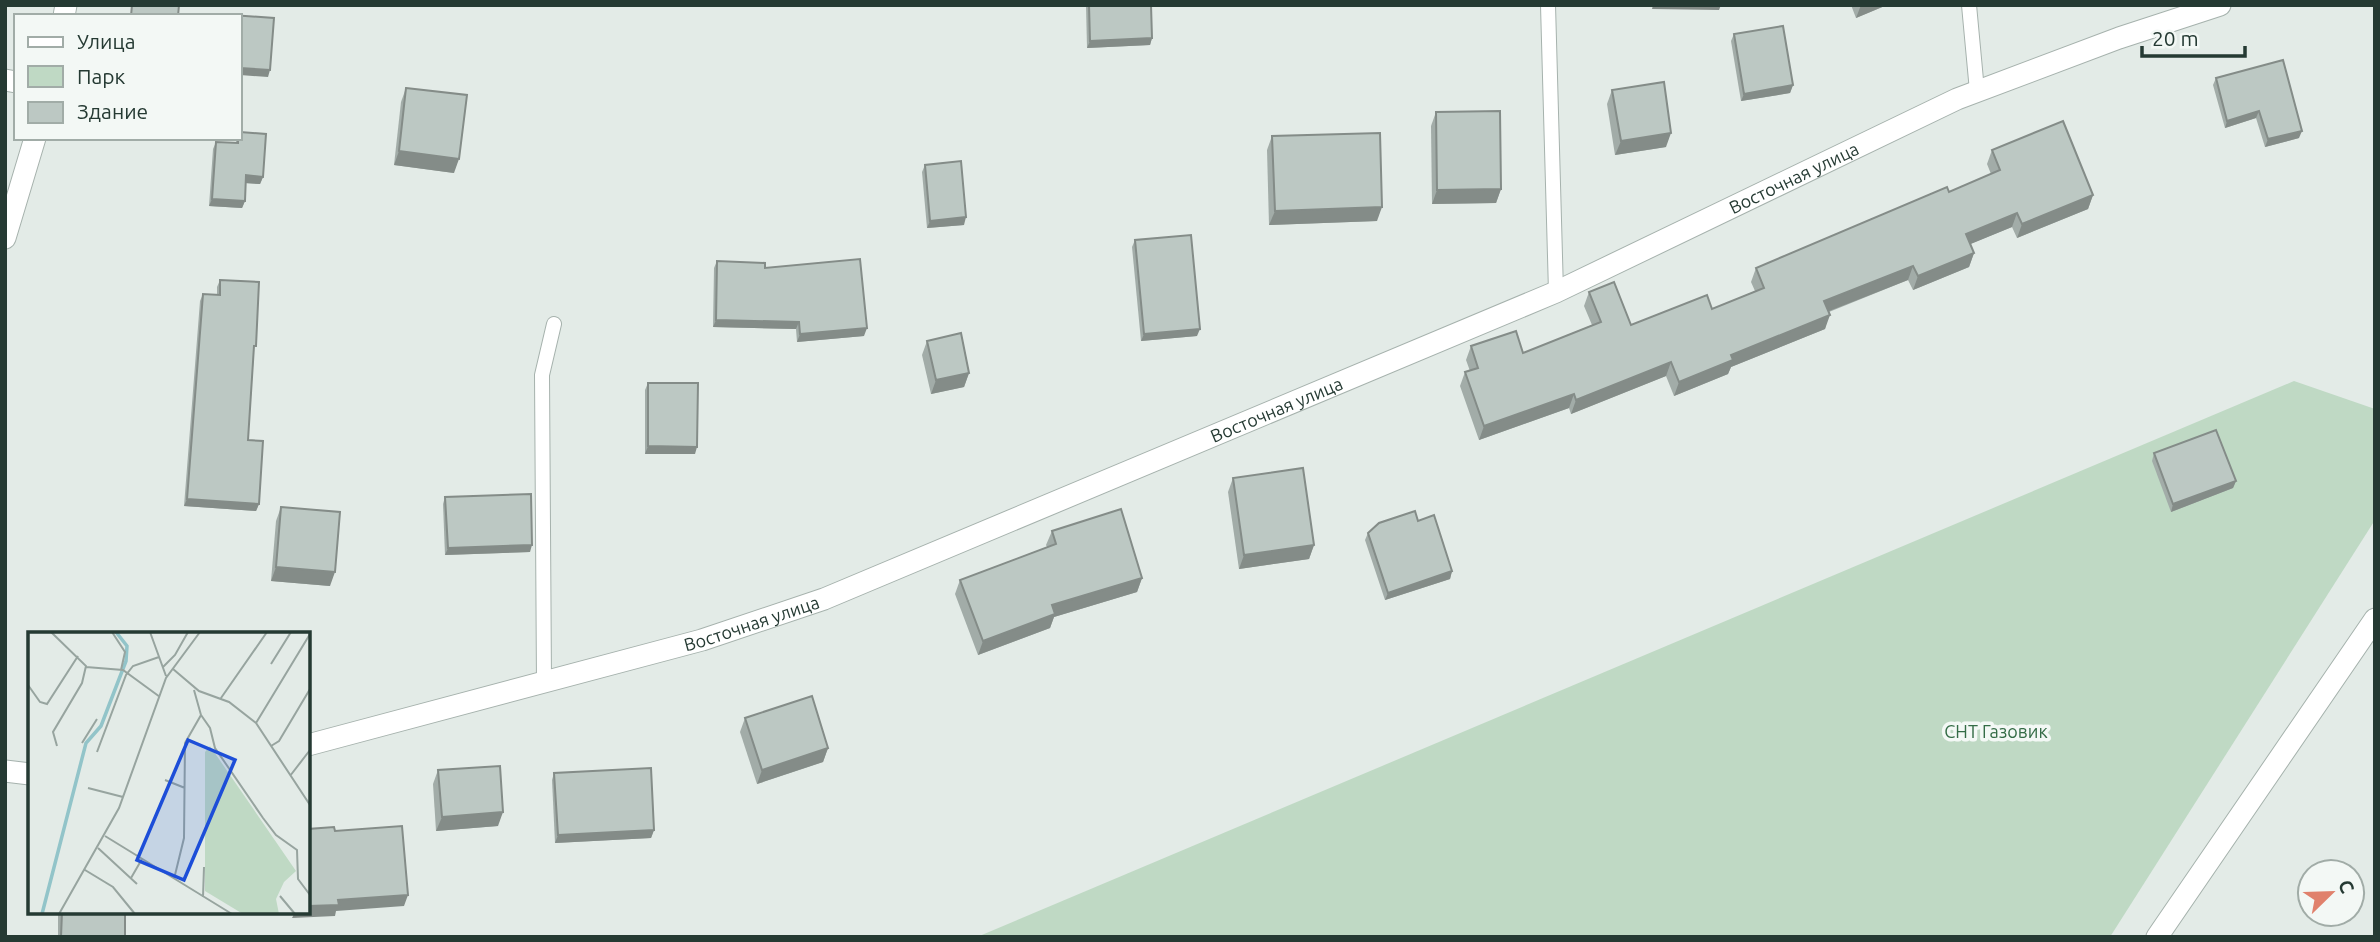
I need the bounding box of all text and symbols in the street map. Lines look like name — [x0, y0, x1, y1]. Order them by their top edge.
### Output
legend — [14, 14, 242, 140]
scale bar — [2142, 14, 2245, 58]
text: 20 m — [2152, 26, 2199, 50]
text: Улица — [77, 29, 135, 53]
text: Парк — [77, 64, 126, 88]
text: Здание — [77, 99, 148, 123]
street label: Восточная улица — [1726, 138, 1862, 217]
street label: Восточная улица — [1207, 373, 1345, 446]
street label: Восточная улица — [682, 591, 822, 654]
inset map — [28, 632, 310, 914]
park label: СНТ Газовик — [1944, 721, 2048, 741]
north arrow — [2296, 858, 2366, 928]
text: С — [2334, 876, 2359, 896]

